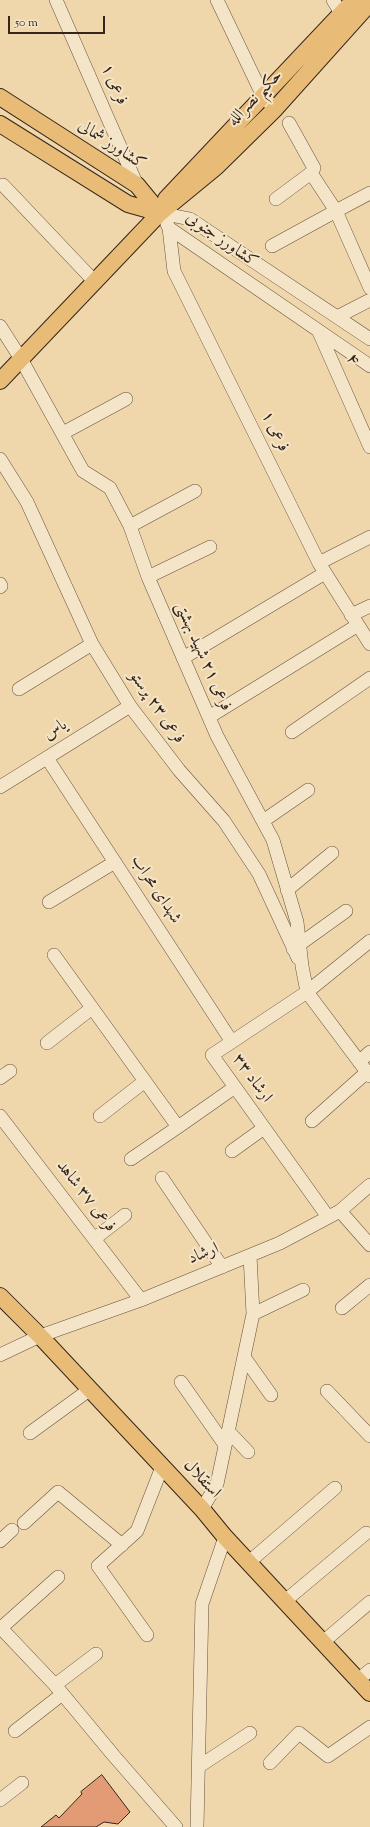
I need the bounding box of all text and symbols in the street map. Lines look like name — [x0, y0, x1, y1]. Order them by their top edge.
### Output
scale bar — [10, 8, 107, 34]
text: 50 m — [15, 14, 38, 32]
street label: فرعی ۱ — [95, 61, 131, 109]
street label: حکیم نصرالله — [224, 66, 288, 132]
street label: کشاورز شمالی — [73, 117, 149, 175]
street label: کشاورز جنوبی — [181, 209, 261, 273]
street label: ۴ — [340, 351, 362, 369]
street label: فرعی ۱ — [255, 408, 293, 456]
street label: فرعی ۲۱ شهید بهشتی — [169, 600, 235, 714]
street label: فرعی ۲۳ پرستو — [124, 668, 188, 748]
street label: یاس — [40, 716, 72, 746]
street label: شهدای محراب — [125, 852, 185, 928]
street label: ارشاد ۳۳ — [227, 1051, 275, 1107]
street label: فرعی ۳۷ شاهد — [51, 1157, 119, 1237]
street label: ارشاد — [185, 1240, 223, 1270]
street label: استقلال — [178, 1456, 224, 1504]

